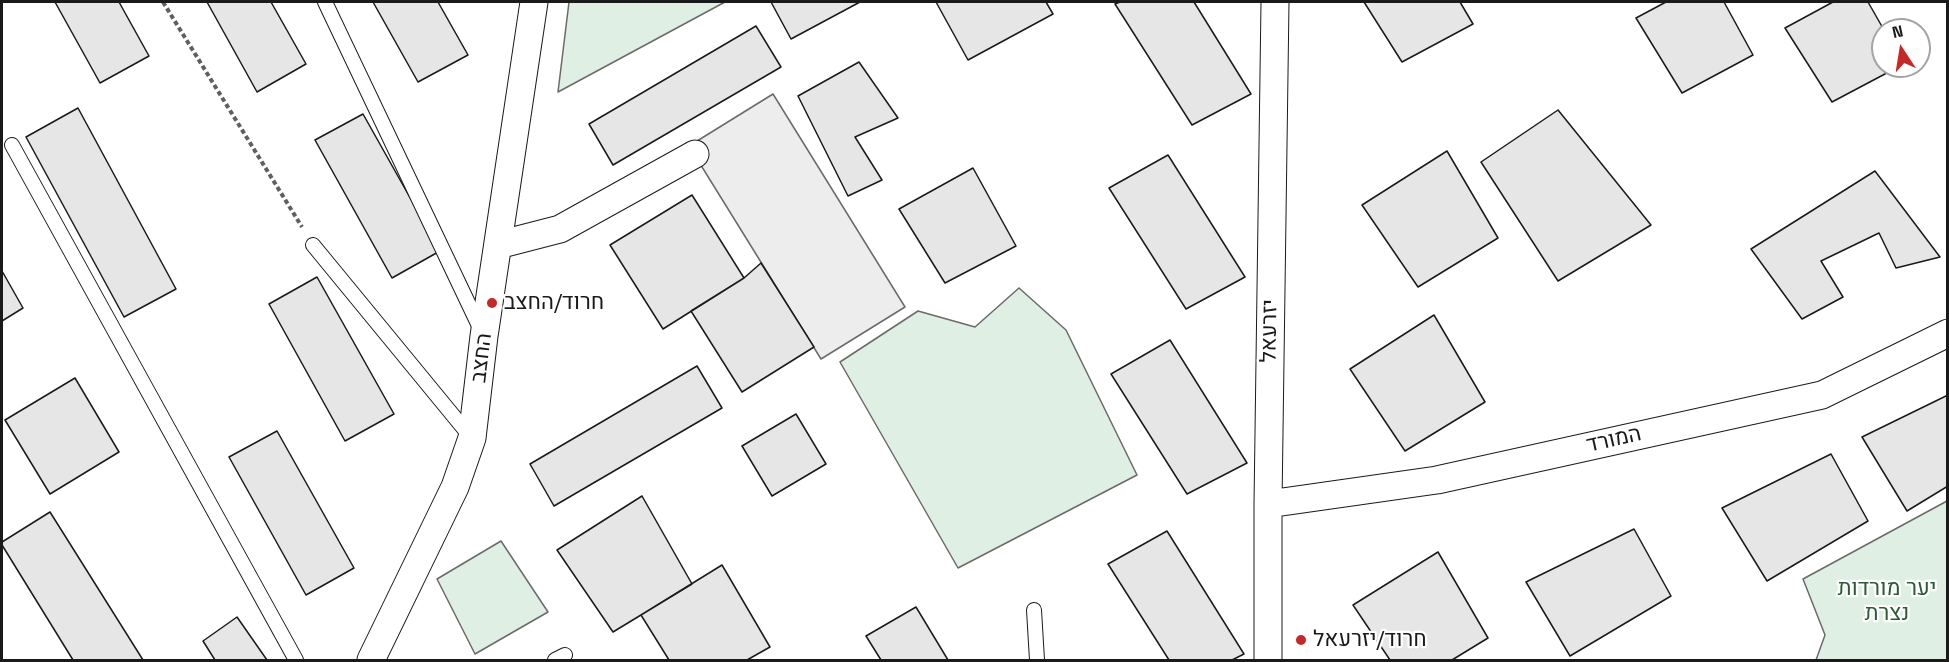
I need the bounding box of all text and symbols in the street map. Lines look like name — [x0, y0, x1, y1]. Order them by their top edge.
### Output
north arrow — [1871, 18, 1931, 78]
text: N — [1890, 20, 1905, 43]
place label: חרוד/החצב — [504, 290, 604, 316]
marker: חרוד/החצב — [485, 296, 499, 310]
street label: יזרעאל — [1256, 299, 1284, 363]
street label: החצב — [466, 332, 498, 384]
street label: המורד — [1584, 421, 1644, 459]
park label: יער מורדות נצרת — [1838, 576, 1936, 628]
place label: חרוד/יזרעאל — [1313, 627, 1427, 653]
marker: חרוד/יזרעאל — [1294, 633, 1308, 647]

